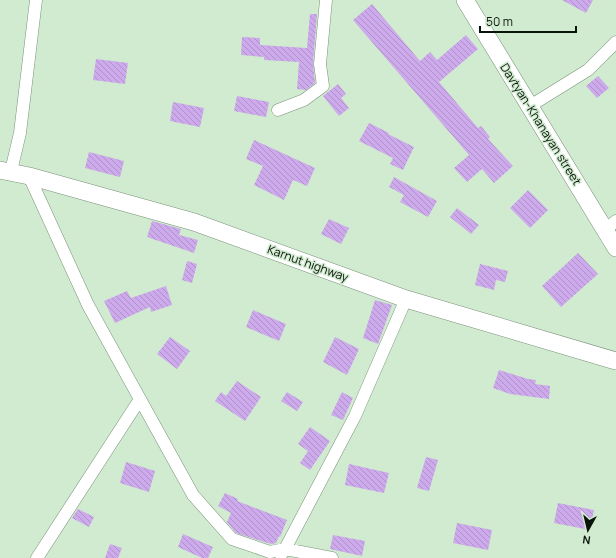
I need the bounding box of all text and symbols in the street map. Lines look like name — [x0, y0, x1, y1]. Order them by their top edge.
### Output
scale bar — [480, 8, 576, 34]
text: 50 m — [486, 13, 513, 30]
street label: Davtyan-Khanayan street — [496, 60, 586, 188]
street label: Karnut highway — [265, 240, 352, 286]
north arrow — [568, 510, 608, 550]
text: N — [581, 532, 591, 548]

